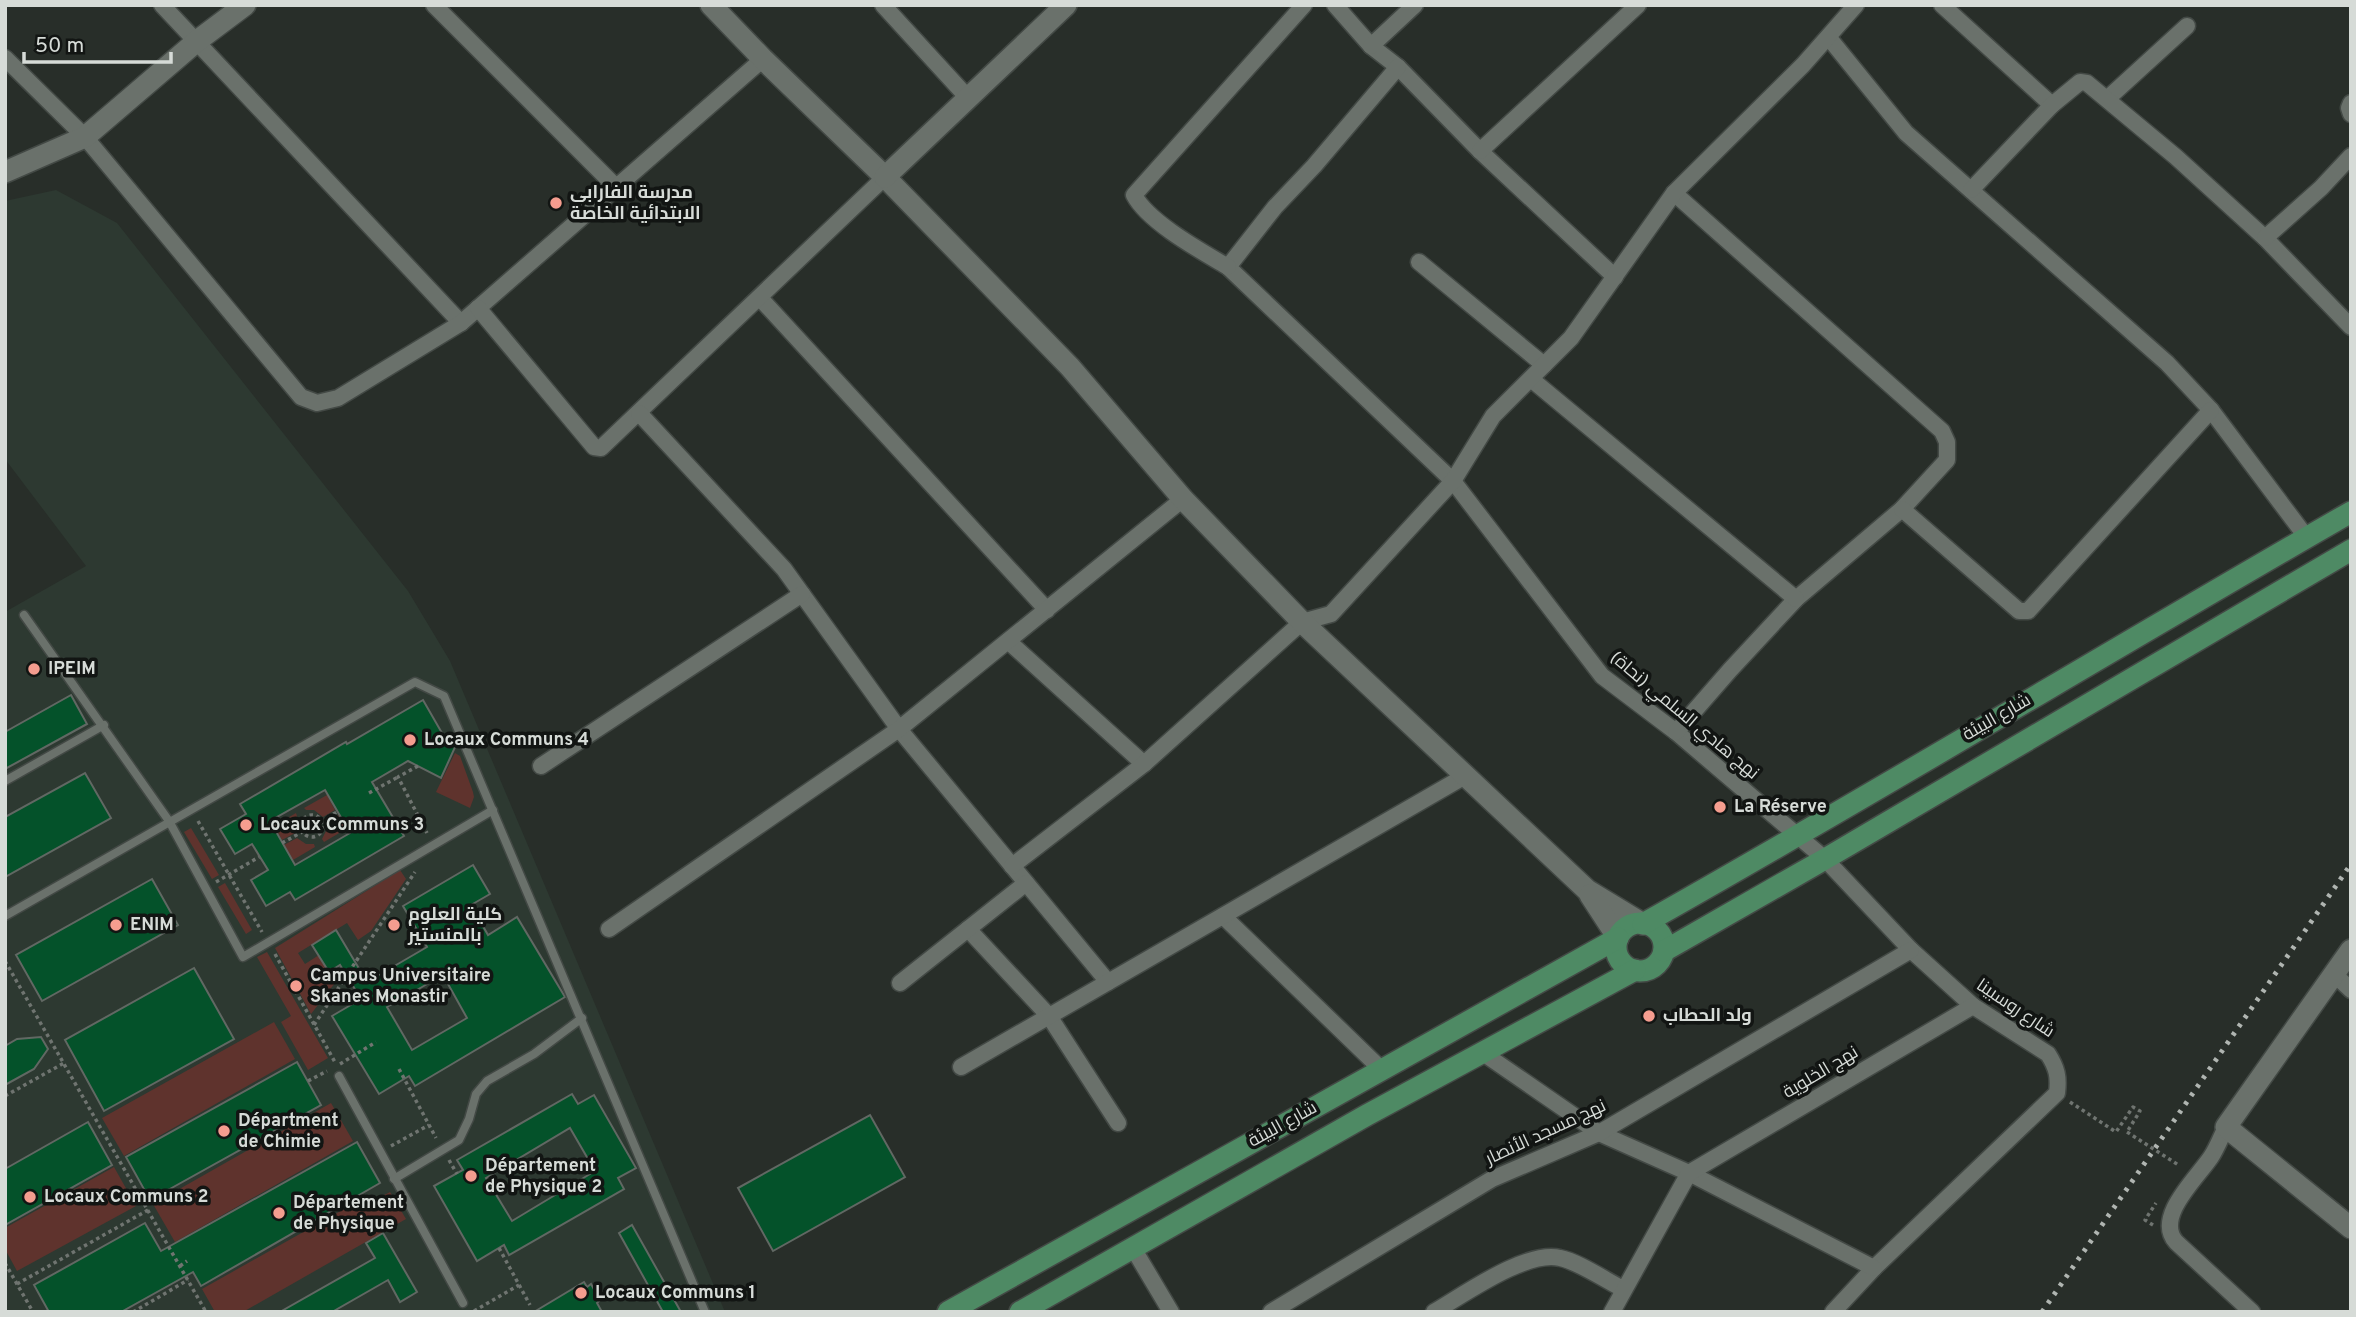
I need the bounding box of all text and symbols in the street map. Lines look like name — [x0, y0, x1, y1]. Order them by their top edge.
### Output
scale bar — [24, 21, 172, 65]
text: 50 m — [35, 33, 84, 60]
place label: مدرسة الفارابي الابتدائية الخاصة — [570, 182, 701, 226]
marker: مدرسة الفارابي الابتدائية الخاصة — [548, 195, 564, 211]
street label: نهج هادي السلمي (نحاة) — [1604, 647, 1763, 786]
place label: IPEIM — [48, 658, 96, 681]
marker: IPEIM — [26, 661, 42, 677]
street label: شارع البيئة — [1959, 689, 2035, 747]
place label: Locaux Communs 4 — [424, 729, 589, 752]
marker: Locaux Communs 4 — [402, 732, 418, 748]
place label: La Réserve — [1734, 796, 1827, 819]
marker: La Réserve — [1712, 799, 1728, 815]
place label: Locaux Communs 3 — [260, 814, 424, 837]
marker: Locaux Communs 3 — [238, 817, 254, 833]
place label: كلية العلوم بالمنستير — [407, 904, 502, 948]
place label: ENIM — [130, 914, 174, 937]
marker: ENIM — [108, 917, 124, 933]
marker: كلية العلوم بالمنستير — [386, 917, 402, 933]
place label: Campus Universitaire Skanes Monastir — [310, 965, 491, 1009]
street label: شارع روسبينا — [1971, 974, 2059, 1044]
marker: Campus Universitaire Skanes Monastir — [288, 978, 304, 994]
place label: ولد الحطاب — [1663, 1005, 1752, 1028]
marker: ولد الحطاب — [1641, 1008, 1657, 1024]
street label: نهج الخلوية — [1779, 1042, 1863, 1104]
street label: نهج مسجد الأنصار — [1481, 1095, 1610, 1171]
street label: شارع البيئة — [1245, 1097, 1321, 1153]
place label: Départment de Chimie — [238, 1110, 338, 1154]
marker: Départment de Chimie — [216, 1123, 232, 1139]
place label: Département de Physique 2 — [485, 1155, 602, 1199]
marker: Département de Physique 2 — [463, 1168, 479, 1184]
place label: Locaux Communs 2 — [44, 1186, 209, 1209]
marker: Locaux Communs 2 — [22, 1189, 38, 1205]
place label: Département de Physique — [293, 1192, 404, 1236]
marker: Département de Physique — [271, 1205, 287, 1221]
place label: Locaux Communs 1 — [595, 1282, 756, 1305]
marker: Locaux Communs 1 — [573, 1285, 589, 1301]

